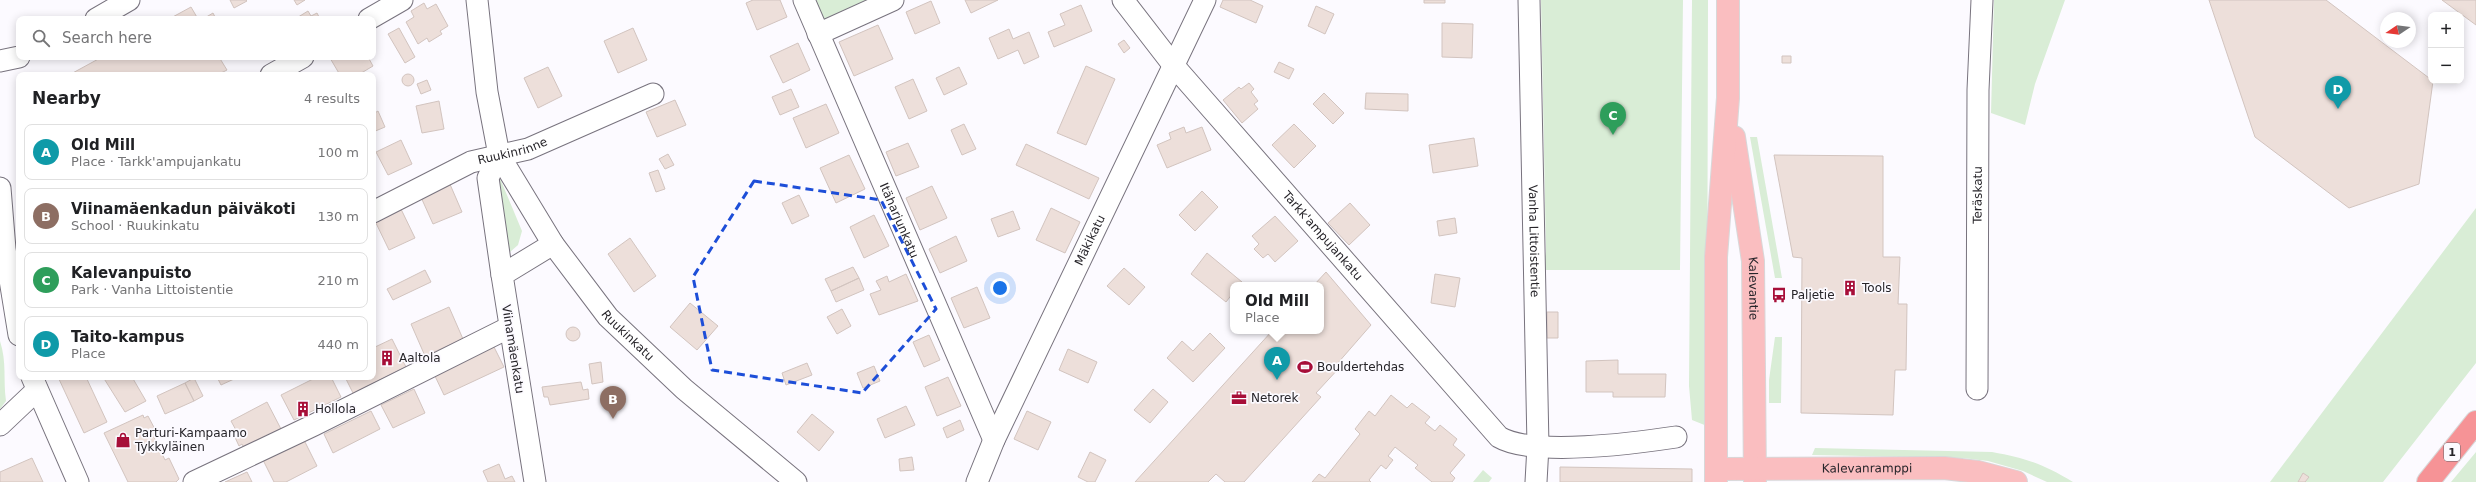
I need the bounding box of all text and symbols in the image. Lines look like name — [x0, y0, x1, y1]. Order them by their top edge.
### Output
north arrow — [2380, 12, 2416, 48]
map controls — [2428, 12, 2464, 84]
button: + — [2428, 12, 2464, 48]
search box — [16, 16, 376, 60]
icon: search — [30, 27, 52, 49]
text: Search here — [62, 29, 152, 47]
button: − — [2428, 48, 2464, 84]
pin: D — [2325, 76, 2351, 109]
text: Nearby — [32, 88, 101, 108]
text: 4 results — [304, 91, 360, 106]
pin: C — [1600, 102, 1626, 135]
street label: Ruukinrinne — [476, 134, 550, 167]
text: Old Mill — [71, 136, 135, 154]
text: A — [41, 145, 51, 160]
text: 100 m — [317, 145, 359, 160]
text: Place · Tarkk'ampujankatu — [71, 154, 241, 169]
street label: Teräskatu — [1971, 166, 1985, 225]
street label: Itäharjunkatu — [877, 181, 922, 260]
street label: Vanha Littoistentie — [1526, 185, 1542, 297]
street label: Tarkk'ampujankatu — [1279, 187, 1365, 283]
text: Viinamäenkadun päiväkoti — [71, 200, 296, 218]
text: B — [41, 209, 51, 224]
text: 130 m — [317, 209, 359, 224]
street label: Mäkikatu — [1072, 213, 1108, 268]
text: School · Ruukinkatu — [71, 218, 199, 233]
street label: Kalevantie — [1745, 256, 1761, 320]
text: Kalevanpuisto — [71, 264, 192, 282]
text: C — [41, 273, 51, 288]
text: 210 m — [317, 273, 359, 288]
your location — [990, 278, 1010, 298]
building icon: Tools — [1841, 279, 1859, 297]
place label: Tools — [1861, 281, 1892, 295]
text: Park · Vanha Littoistentie — [71, 282, 233, 297]
popup — [1230, 282, 1324, 334]
bus stop icon: Paljetie — [1770, 286, 1788, 304]
place label: Paljetie — [1791, 288, 1835, 302]
text: Old Mill — [1245, 292, 1309, 310]
street label: Viinamäenkatu — [499, 303, 527, 395]
street label: Ruukinkatu — [598, 307, 657, 364]
text: Place — [1245, 310, 1279, 325]
text: Taito-kampus — [71, 328, 184, 346]
text: D — [41, 337, 51, 352]
text: 440 m — [317, 337, 359, 352]
text: Place — [71, 346, 106, 361]
pin: A — [1264, 347, 1290, 380]
building icon: Aaltola — [378, 349, 396, 367]
place label: Aaltola — [399, 351, 441, 365]
sports icon: Bouldertehdas — [1296, 358, 1314, 376]
place label: Bouldertehdas — [1317, 360, 1404, 374]
pin: B — [600, 386, 626, 419]
office icon: Netorek — [1230, 389, 1248, 407]
place label: Netorek — [1251, 391, 1298, 405]
building icon: Hollola — [294, 400, 312, 418]
place label: Hollola — [315, 402, 356, 416]
place label: Parturi-Kampaamo Tykkyläinen — [134, 426, 247, 454]
shop icon: Parturi-Kampaamo Tykkyläinen — [114, 431, 132, 449]
road number: 1 — [2444, 443, 2460, 461]
street label: Kalevanramppi — [1822, 461, 1912, 476]

